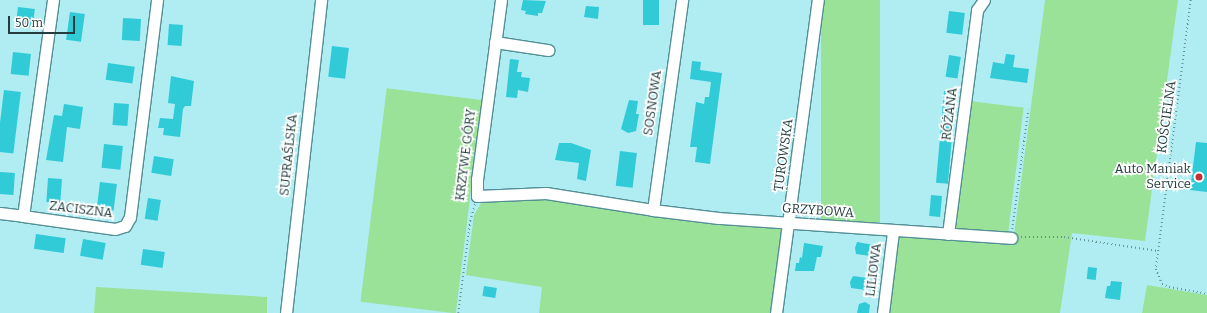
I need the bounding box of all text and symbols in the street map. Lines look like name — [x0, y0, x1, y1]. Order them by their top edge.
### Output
scale bar — [10, 8, 77, 34]
text: 50 m — [15, 16, 43, 30]
street label: SOSNOWA — [641, 69, 665, 137]
street label: KOŚCIELNA — [1154, 80, 1180, 154]
street label: RÓŻANA — [939, 87, 961, 141]
street label: KRZYWE GÓRY — [453, 108, 479, 202]
street label: SUPRAŚLSKA — [277, 113, 301, 197]
street label: TUROWSKA — [771, 118, 797, 192]
place label: Auto Maniak Service — [1115, 162, 1191, 193]
marker: Auto Maniak Service — [1194, 172, 1204, 182]
street label: ZACISZNA — [48, 198, 114, 222]
street label: GRZYBOWA — [781, 201, 855, 221]
street label: LILIOWA — [863, 242, 885, 298]

